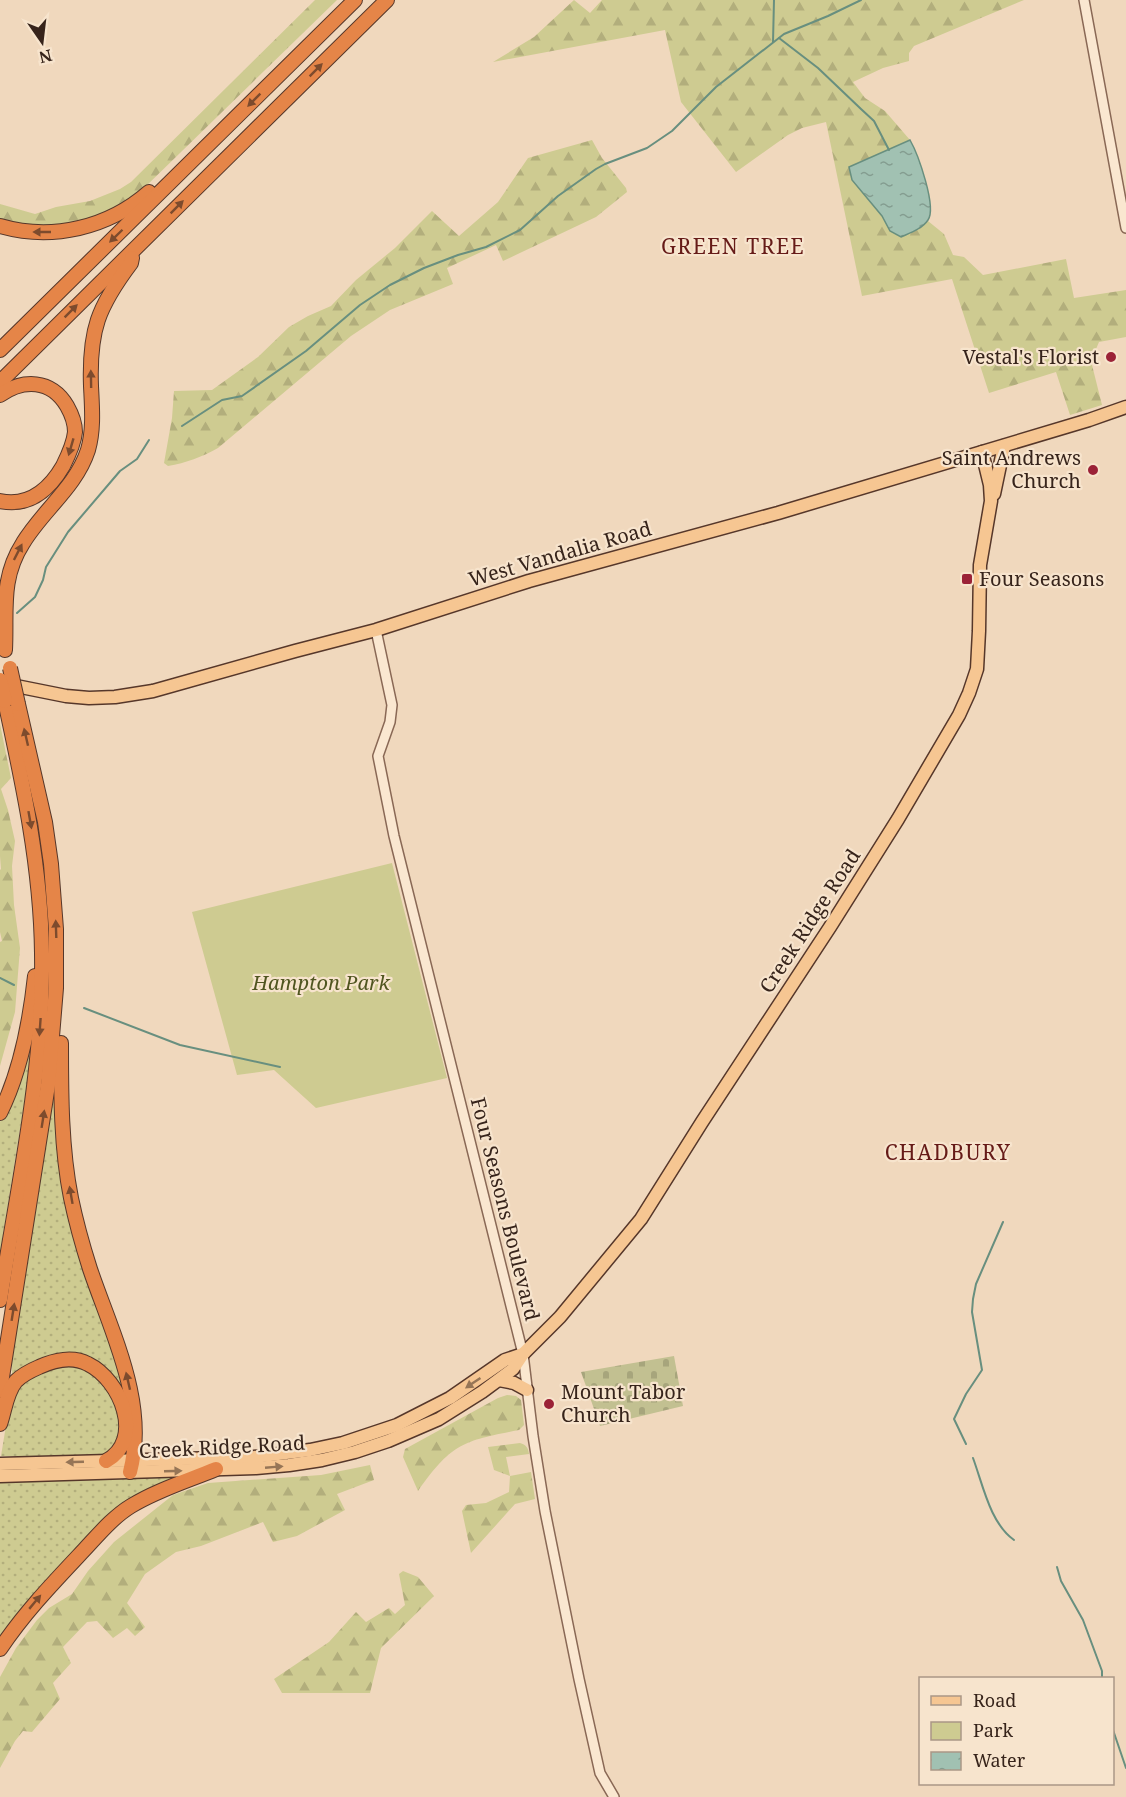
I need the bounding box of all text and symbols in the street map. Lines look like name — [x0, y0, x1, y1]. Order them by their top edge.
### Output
north arrow — [12, 12, 72, 72]
text: N — [36, 44, 54, 69]
one-way arrow — [308, 64, 322, 78]
one-way arrow — [247, 93, 261, 107]
one-way arrow — [169, 200, 184, 214]
one-way arrow — [33, 227, 52, 237]
one-way arrow — [109, 228, 123, 242]
district label: GREEN TREE — [661, 232, 805, 260]
one-way arrow — [64, 305, 78, 319]
place label: Vestal's Florist — [962, 343, 1099, 370]
marker: Vestal's Florist — [1104, 350, 1118, 364]
one-way arrow — [86, 370, 96, 389]
one-way arrow — [65, 438, 75, 456]
place label: Saint Andrews Church — [942, 444, 1081, 494]
marker: Saint Andrews Church — [1086, 463, 1100, 477]
street label: West Vandalia Road — [465, 514, 654, 593]
one-way arrow — [14, 543, 23, 560]
place label: Four Seasons — [979, 565, 1104, 592]
marker: Four Seasons — [960, 572, 974, 586]
one-way arrow — [20, 728, 30, 746]
one-way arrow — [26, 810, 35, 829]
street label: Creek Ridge Road — [753, 843, 866, 998]
one-way arrow — [51, 920, 60, 939]
park label: Hampton Park — [251, 969, 390, 996]
one-way arrow — [36, 1017, 45, 1036]
street label: Four Seasons Boulevard — [465, 1094, 546, 1323]
one-way arrow — [39, 1110, 48, 1129]
district label: CHADBURY — [885, 1138, 1011, 1166]
one-way arrow — [66, 1186, 75, 1205]
one-way arrow — [8, 1302, 17, 1321]
one-way arrow — [123, 1372, 132, 1391]
one-way arrow — [465, 1377, 481, 1388]
place label: Mount Tabor Church — [561, 1378, 686, 1428]
marker: Mount Tabor Church — [542, 1397, 556, 1411]
street label: Creek Ridge Road — [138, 1429, 306, 1464]
one-way arrow — [65, 1458, 84, 1467]
one-way arrow — [265, 1462, 284, 1471]
one-way arrow — [163, 1466, 182, 1475]
one-way arrow — [28, 1595, 41, 1610]
legend — [919, 1677, 1114, 1785]
text: Road — [973, 1688, 1016, 1712]
text: Park — [973, 1718, 1013, 1742]
text: Water — [973, 1748, 1026, 1772]

